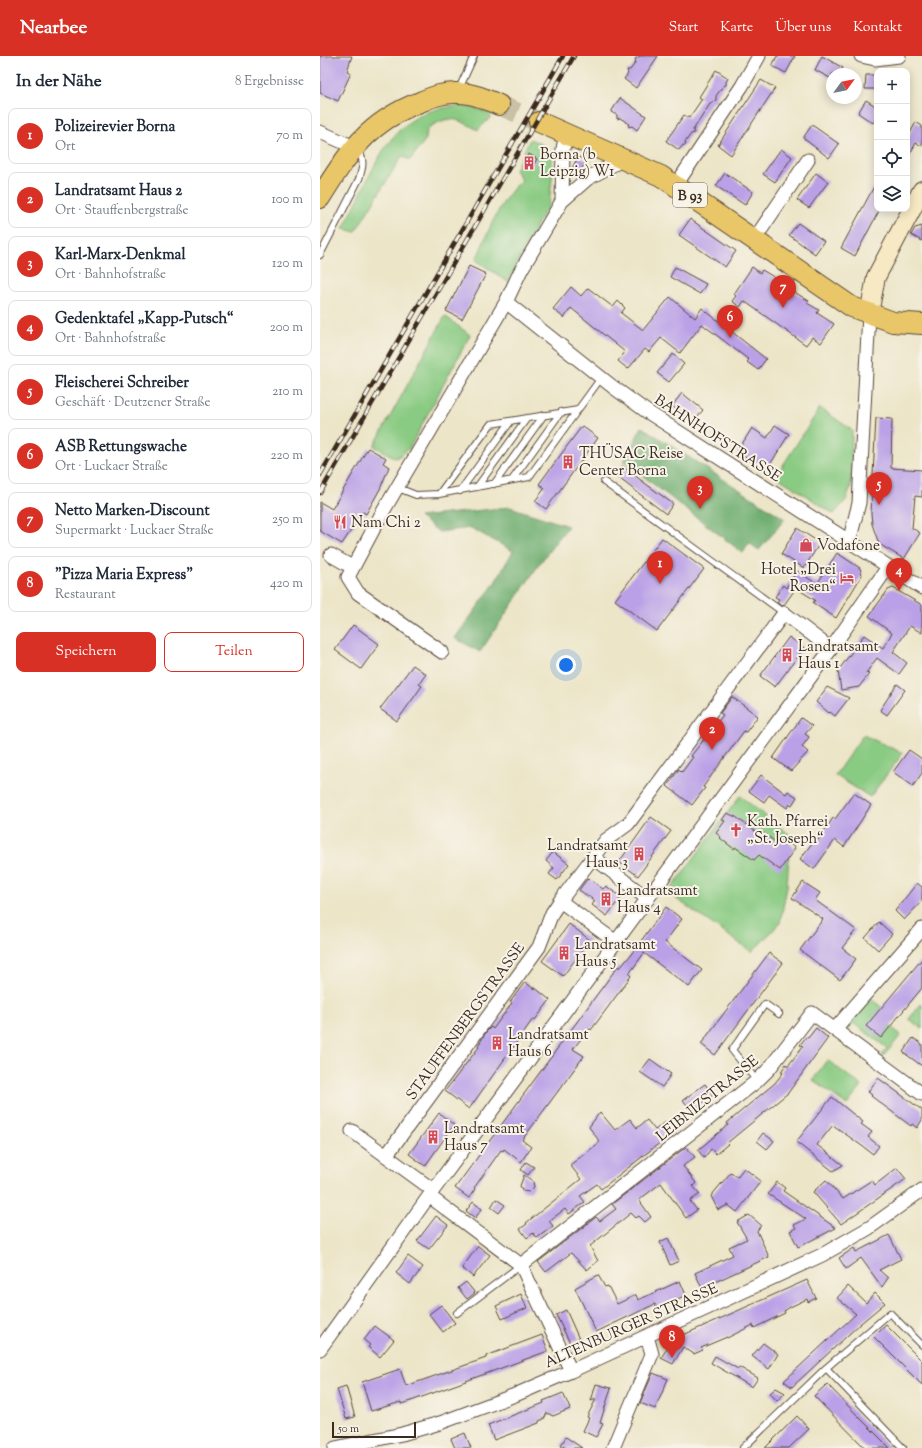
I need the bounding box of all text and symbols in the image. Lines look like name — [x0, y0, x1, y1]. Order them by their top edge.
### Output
text: Nearbee — [20, 15, 87, 42]
text: Start — [669, 18, 698, 38]
text: Karte — [720, 18, 753, 38]
text: Über uns — [775, 18, 831, 38]
text: Kontakt — [853, 18, 902, 38]
north arrow — [826, 68, 862, 104]
map controls — [874, 68, 910, 212]
button: + — [874, 68, 910, 104]
text: In der Nähe — [16, 70, 102, 94]
text: 8 Ergebnisse — [235, 73, 304, 91]
button: − — [874, 104, 910, 140]
text: Polizeirevier Borna — [55, 117, 176, 138]
text: 1 — [28, 127, 32, 145]
text: 70 m — [276, 127, 303, 145]
text: Ort — [55, 138, 75, 156]
button: locate — [874, 140, 910, 176]
place label: Borna (b Leipzig) W1 — [540, 145, 614, 183]
building icon: Borna (b Leipzig) W1 — [521, 155, 537, 171]
button: layers — [874, 176, 910, 212]
text: Landratsamt Haus 2 — [55, 181, 182, 202]
road number: B 93 — [673, 183, 707, 207]
text: 2 — [27, 191, 33, 209]
text: 100 m — [271, 191, 303, 209]
text: Ort · Stauffenbergstraße — [55, 202, 189, 220]
text: Karl-Marx-Denkmal — [55, 245, 186, 266]
text: 3 — [27, 255, 33, 273]
text: 120 m — [272, 255, 303, 273]
text: Ort · Bahnhofstraße — [55, 266, 166, 284]
pin: 7 — [770, 275, 796, 308]
pin: 6 — [717, 305, 743, 338]
text: Gedenktafel „Kapp-Putsch“ — [55, 309, 234, 330]
text: 4 — [27, 319, 33, 337]
text: 200 m — [270, 319, 303, 337]
text: Ort · Bahnhofstraße — [55, 330, 166, 348]
text: Fleischerei Schreiber — [55, 373, 189, 394]
text: 5 — [28, 383, 32, 401]
text: 210 m — [272, 383, 303, 401]
street label: BAHNHOFSTRASSE — [650, 390, 785, 488]
text: Geschäft · Deutzener Straße — [55, 394, 210, 412]
text: ASB Rettungswache — [55, 437, 187, 458]
place label: THÜSAC Reise Center Borna — [579, 443, 683, 482]
text: 6 — [27, 447, 33, 465]
text: 220 m — [270, 447, 303, 465]
building icon: THÜSAC Reise Center Borna — [560, 454, 576, 470]
text: Ort · Luckaer Straße — [55, 458, 168, 476]
pin: 5 — [866, 472, 892, 505]
pin: 3 — [687, 476, 713, 509]
text: Netto Marken-Discount — [55, 501, 210, 522]
text: 7 — [27, 511, 33, 529]
text: 250 m — [272, 511, 303, 529]
place label: Nam Chi 2 — [351, 513, 421, 534]
restaurant icon: Nam Chi 2 — [332, 514, 348, 530]
text: Supermarkt · Luckaer Straße — [55, 522, 214, 540]
place label: Vodafone — [817, 536, 880, 557]
shop icon: Vodafone — [798, 537, 814, 553]
pin: 1 — [647, 551, 673, 584]
pin: 4 — [886, 558, 912, 591]
place label: Hotel „Drei Rosen“ — [761, 560, 836, 598]
text: "Pizza Maria Express" — [55, 565, 193, 586]
hotel icon: Hotel „Drei Rosen“ — [839, 570, 855, 586]
text: 8 — [27, 575, 33, 593]
text: 420 m — [270, 575, 303, 593]
text: Restaurant — [55, 586, 116, 604]
button: Speichern — [16, 632, 156, 672]
button: Teilen — [164, 632, 304, 672]
place label: Landratsamt Haus 1 — [798, 637, 879, 675]
building icon: Landratsamt Haus 1 — [779, 647, 795, 663]
your location — [556, 655, 576, 675]
pin: 2 — [699, 717, 725, 750]
place label: Kath. Pfarrei „St. Joseph“ — [747, 812, 828, 850]
church icon: Kath. Pfarrei „St. Joseph“ — [728, 822, 744, 838]
place label: Landratsamt Haus 3 — [547, 836, 628, 874]
building icon: Landratsamt Haus 3 — [631, 846, 647, 862]
place label: Landratsamt Haus 4 — [617, 881, 698, 919]
building icon: Landratsamt Haus 4 — [598, 891, 614, 907]
place label: Landratsamt Haus 5 — [575, 935, 656, 973]
street label: STAUFFENBERGSTRASSE — [402, 939, 530, 1105]
building icon: Landratsamt Haus 5 — [556, 945, 572, 961]
place label: Landratsamt Haus 6 — [508, 1025, 589, 1063]
building icon: Landratsamt Haus 6 — [489, 1035, 505, 1051]
street label: LEIBNIZSTRASSE — [652, 1051, 764, 1147]
place label: Landratsamt Haus 7 — [444, 1119, 525, 1157]
building icon: Landratsamt Haus 7 — [425, 1129, 441, 1145]
street label: ALTENBURGER STRASSE — [541, 1279, 722, 1374]
pin: 8 — [659, 1325, 685, 1358]
scale bar — [332, 1420, 416, 1439]
text: 50 m — [338, 1421, 359, 1437]

